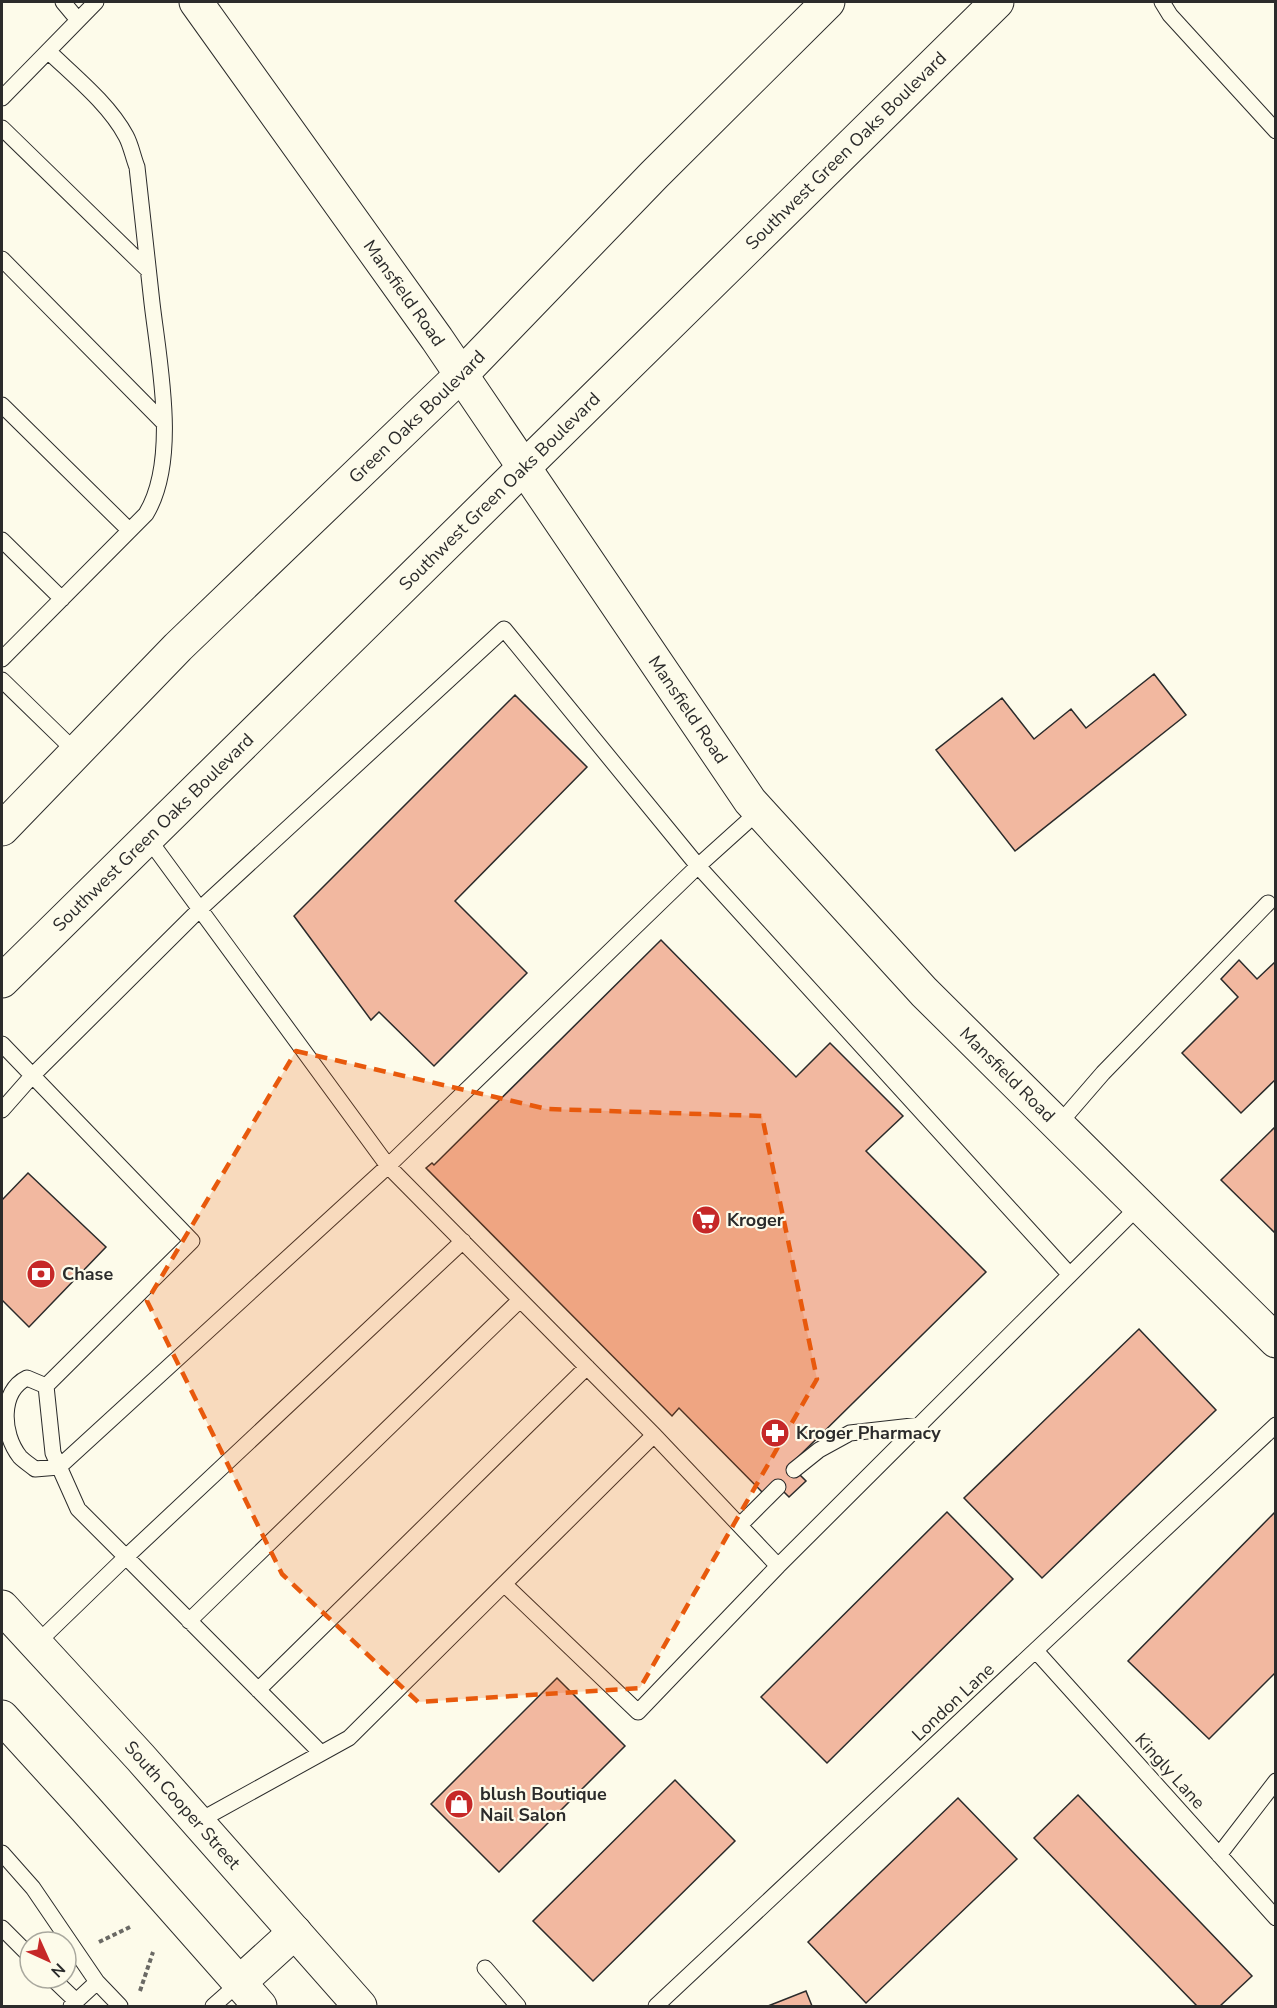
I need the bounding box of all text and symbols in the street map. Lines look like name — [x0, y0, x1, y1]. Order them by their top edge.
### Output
street label: Southwest Green Oaks Boulevard — [740, 46, 952, 255]
street label: Mansfield Road — [358, 235, 451, 351]
street label: Green Oaks Boulevard — [344, 345, 490, 489]
street label: Southwest Green Oaks Boulevard — [394, 387, 605, 596]
street label: Mansfield Road — [643, 651, 733, 768]
street label: Southwest Green Oaks Boulevard — [47, 728, 259, 937]
street label: Mansfield Road — [954, 1022, 1060, 1127]
supermarket icon: Kroger — [690, 1204, 722, 1236]
place label: Kroger — [727, 1208, 784, 1232]
bank icon: Chase — [25, 1258, 57, 1290]
place label: Chase — [62, 1262, 113, 1286]
pharmacy icon: Kroger Pharmacy — [759, 1417, 791, 1449]
place label: Kroger Pharmacy — [796, 1421, 941, 1445]
street label: London Lane — [907, 1658, 999, 1746]
street label: Kingly Lane — [1130, 1728, 1210, 1814]
street label: South Cooper Street — [119, 1736, 246, 1875]
place label: blush Boutique Nail Salon — [480, 1782, 607, 1827]
shop icon: blush Boutique Nail Salon — [443, 1788, 475, 1820]
north arrow — [18, 1930, 78, 1990]
text: N — [46, 1958, 70, 1982]

